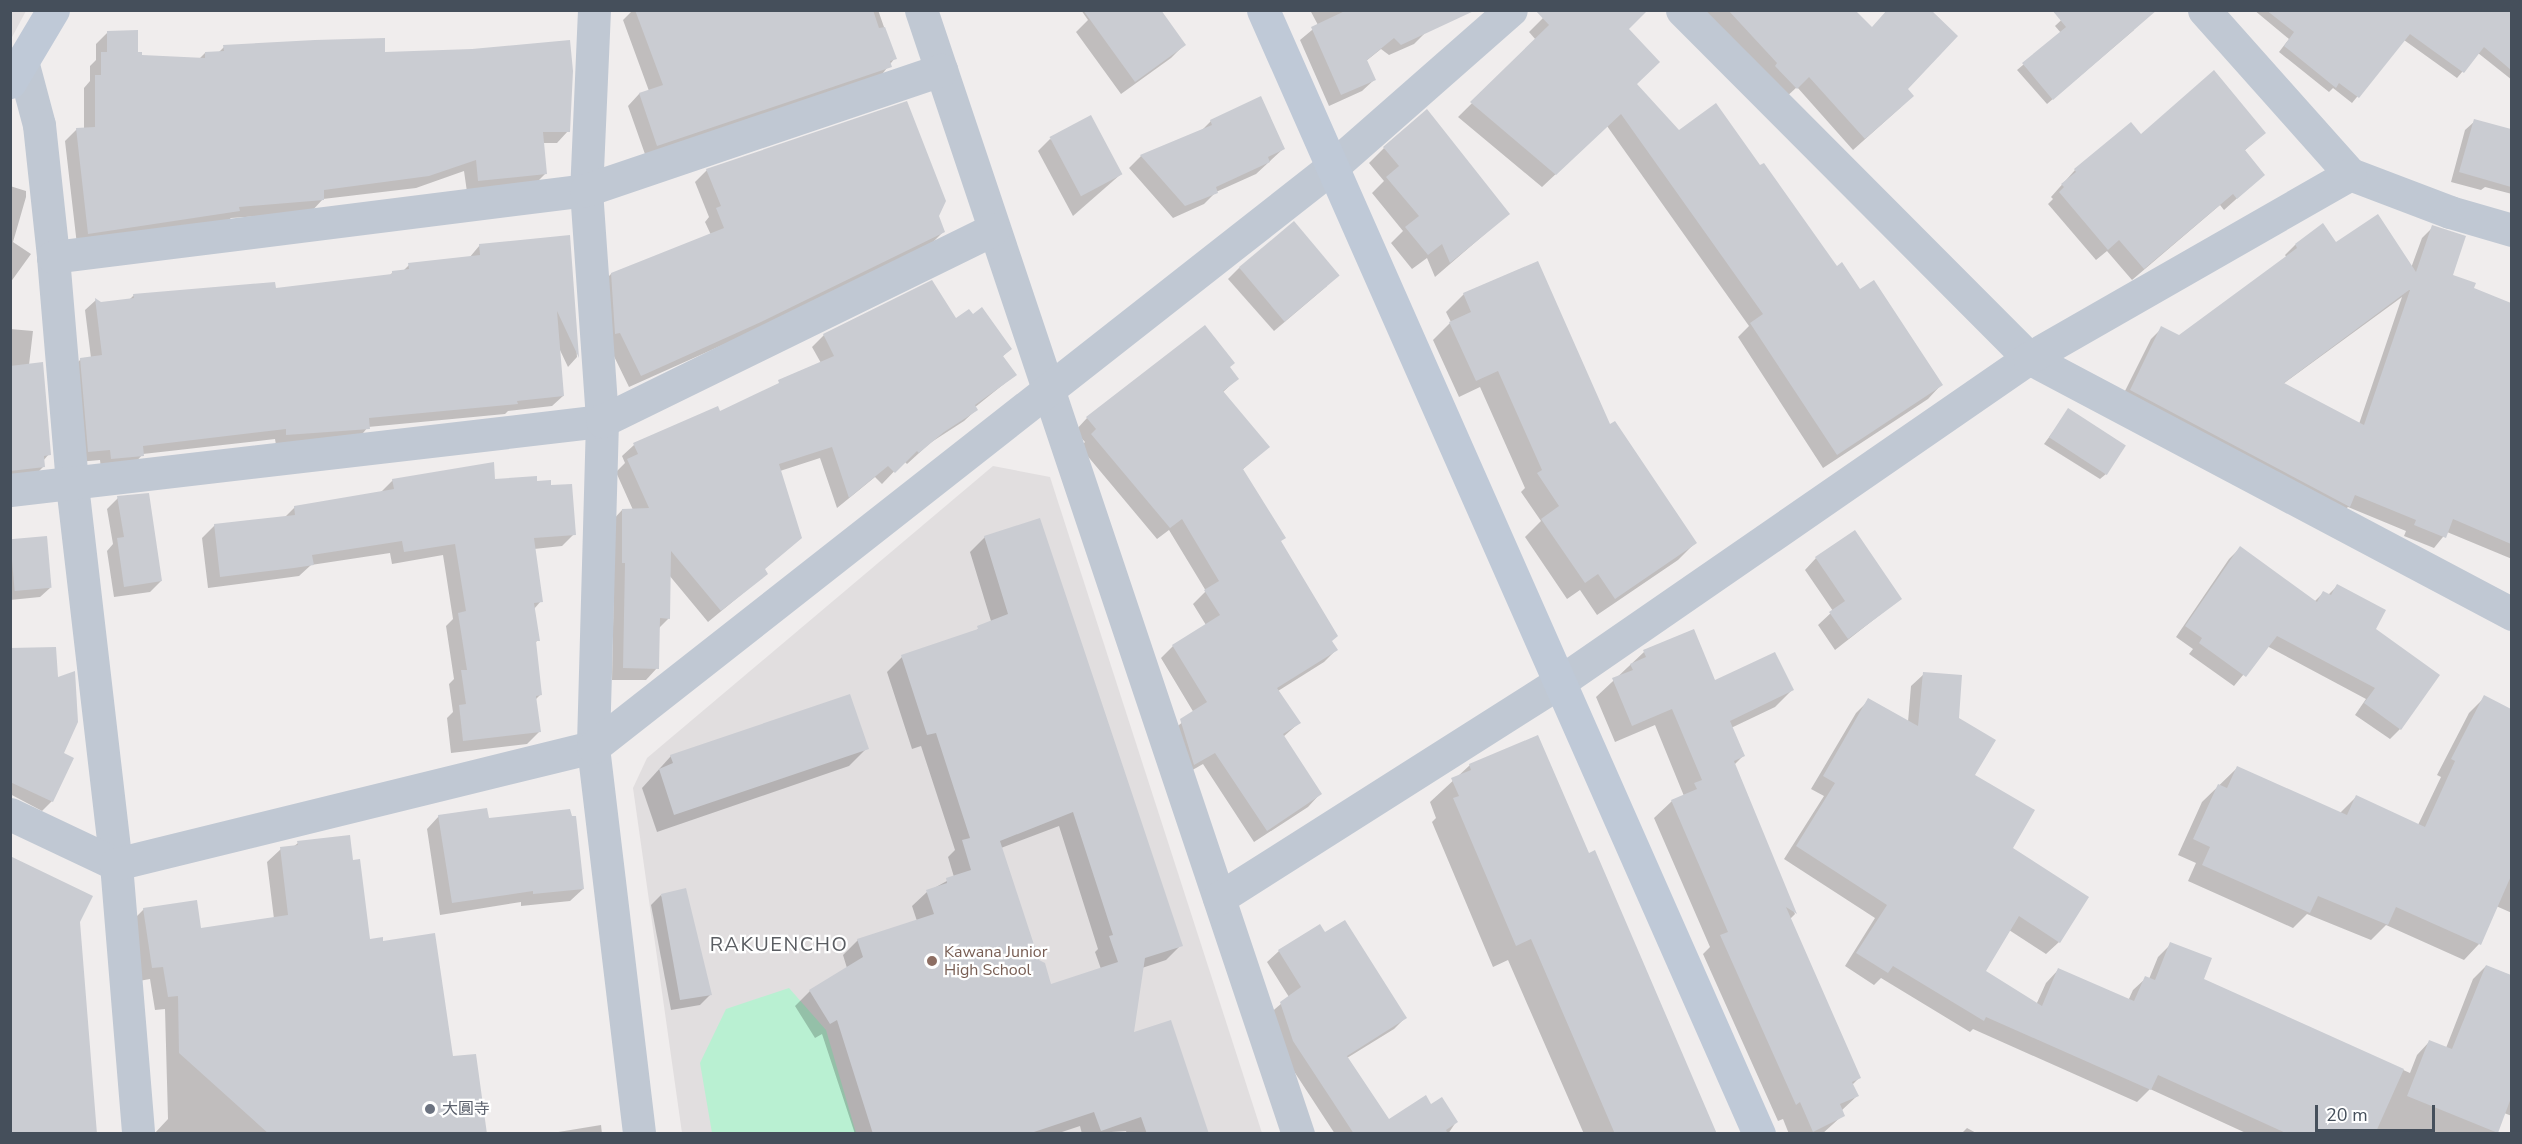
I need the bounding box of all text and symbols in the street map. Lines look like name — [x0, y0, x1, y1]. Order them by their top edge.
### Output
district label: RAKUENCHO — [710, 932, 848, 956]
place label: Kawana Junior High School — [944, 942, 1047, 980]
marker: Kawana Junior High School — [925, 954, 939, 968]
scale bar — [2318, 1093, 2438, 1131]
place label: 大圓寺 — [442, 1099, 490, 1119]
marker: 大圓寺 — [423, 1102, 437, 1116]
text: 20 m — [2326, 1103, 2368, 1127]

